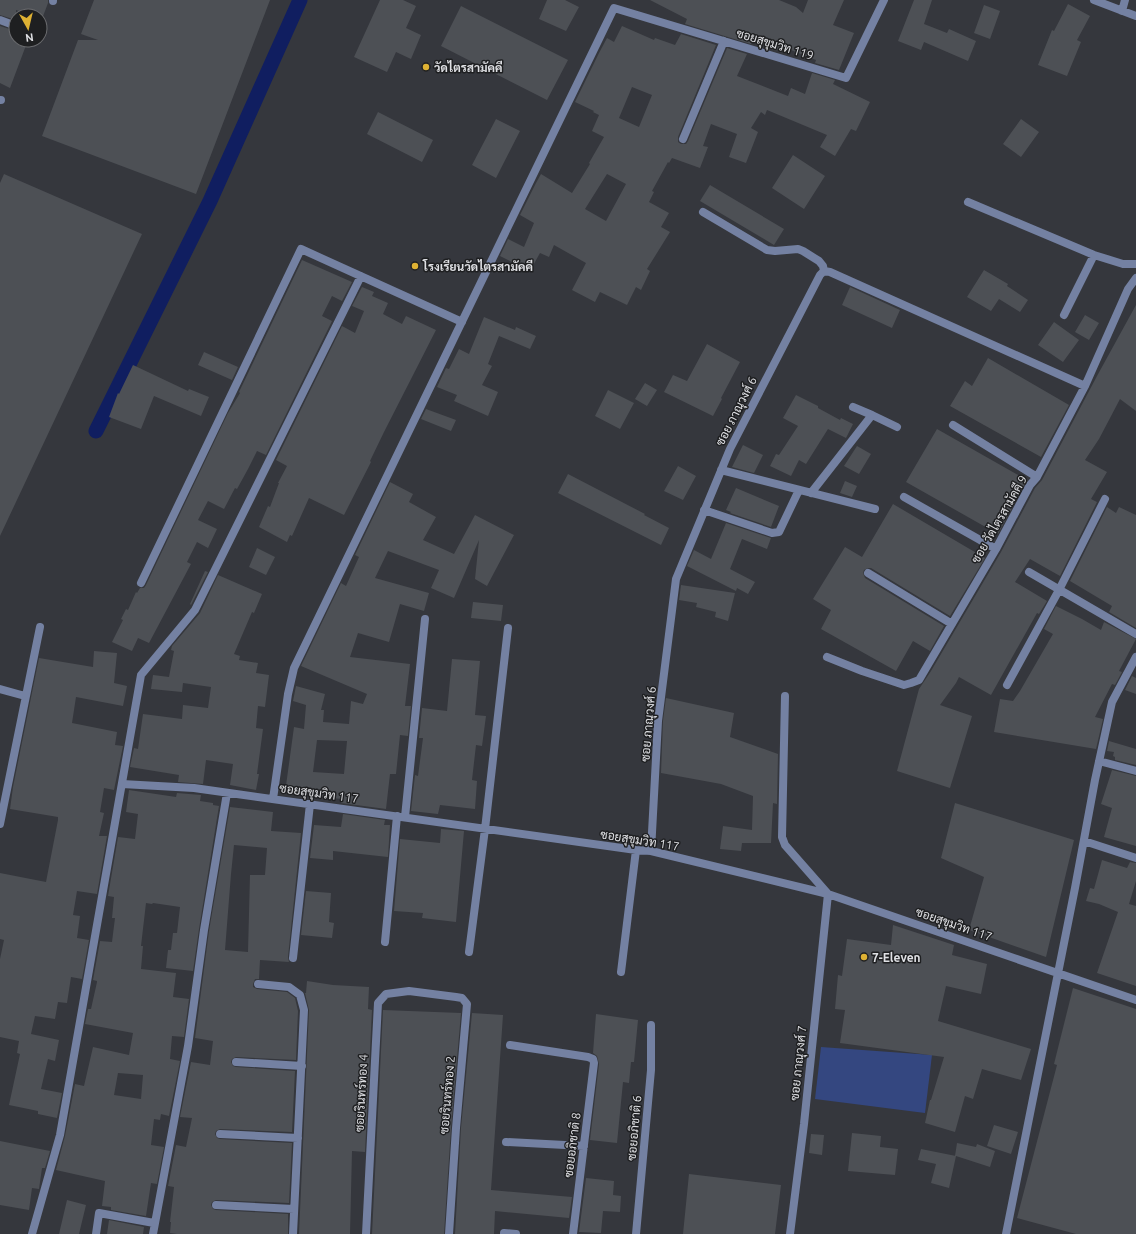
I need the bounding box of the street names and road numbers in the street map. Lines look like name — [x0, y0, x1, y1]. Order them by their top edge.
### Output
street label: ซอยสุขุมวิท 119 — [734, 26, 815, 65]
street label: ซอย ภาณุวงศ์ 6 — [712, 374, 762, 449]
street label: ซอย วัดไตรสามัคคี 9 — [968, 472, 1029, 565]
street label: ซอย ภาณุวงศ์ 6 — [637, 685, 661, 762]
street label: ซอยสุขุมวิท 117 — [278, 781, 359, 808]
street label: ซอยสุขุมวิท 117 — [599, 827, 680, 856]
street label: ซอยสุขุมวิท 117 — [913, 905, 994, 946]
street label: ซอย ภาณุวงศ์ 7 — [787, 1025, 811, 1102]
street label: ซอยรินทร์ทอง 4 — [351, 1053, 370, 1132]
street label: ซอยรินทร์ทอง 2 — [436, 1055, 457, 1135]
street label: ซอยอภิชาติ 6 — [625, 1095, 643, 1161]
street label: ซอยอภิชาติ 8 — [562, 1111, 582, 1178]

